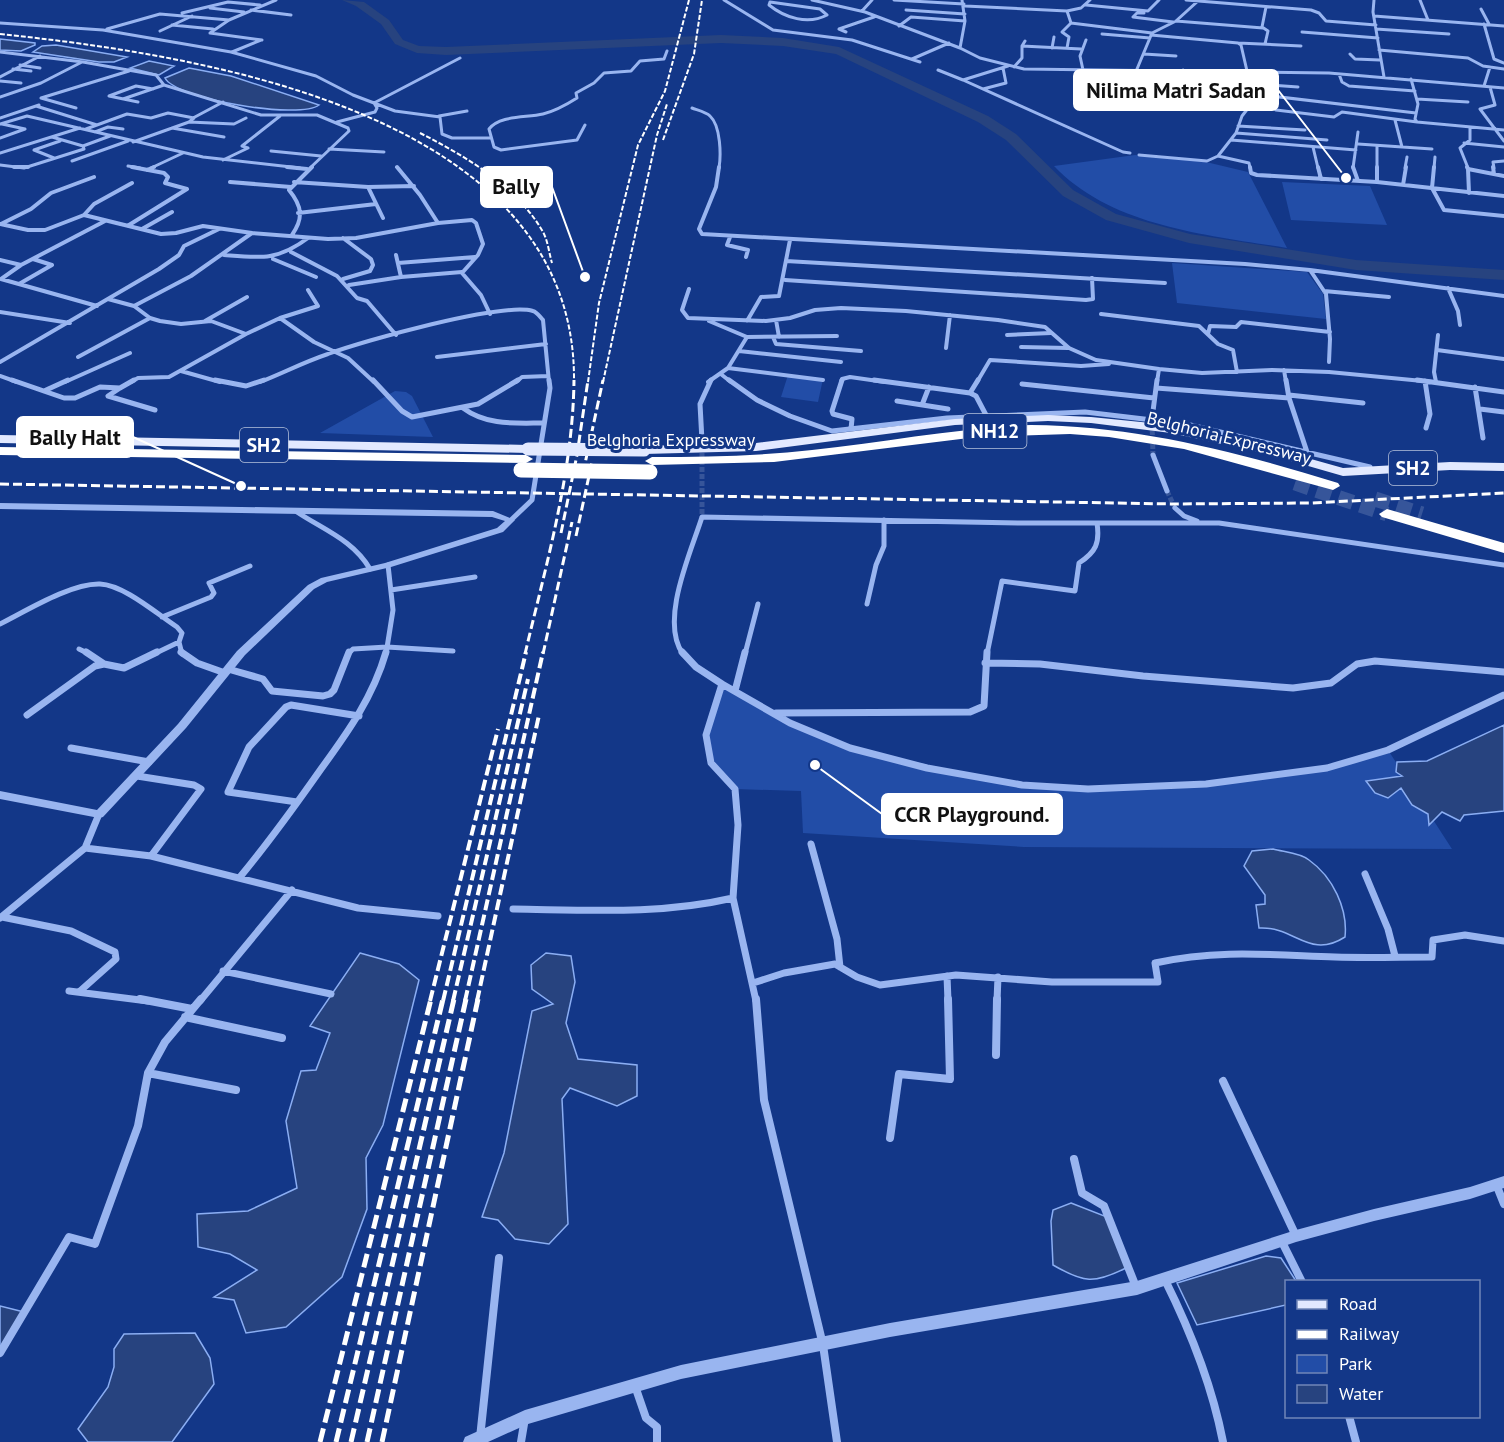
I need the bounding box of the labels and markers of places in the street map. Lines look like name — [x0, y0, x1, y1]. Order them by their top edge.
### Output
callout: Nilima Matri Sadan — [1074, 70, 1278, 110]
callout: Bally — [481, 167, 552, 207]
callout: Bally Halt — [17, 417, 133, 457]
callout: CCR Playground. — [882, 794, 1062, 834]

